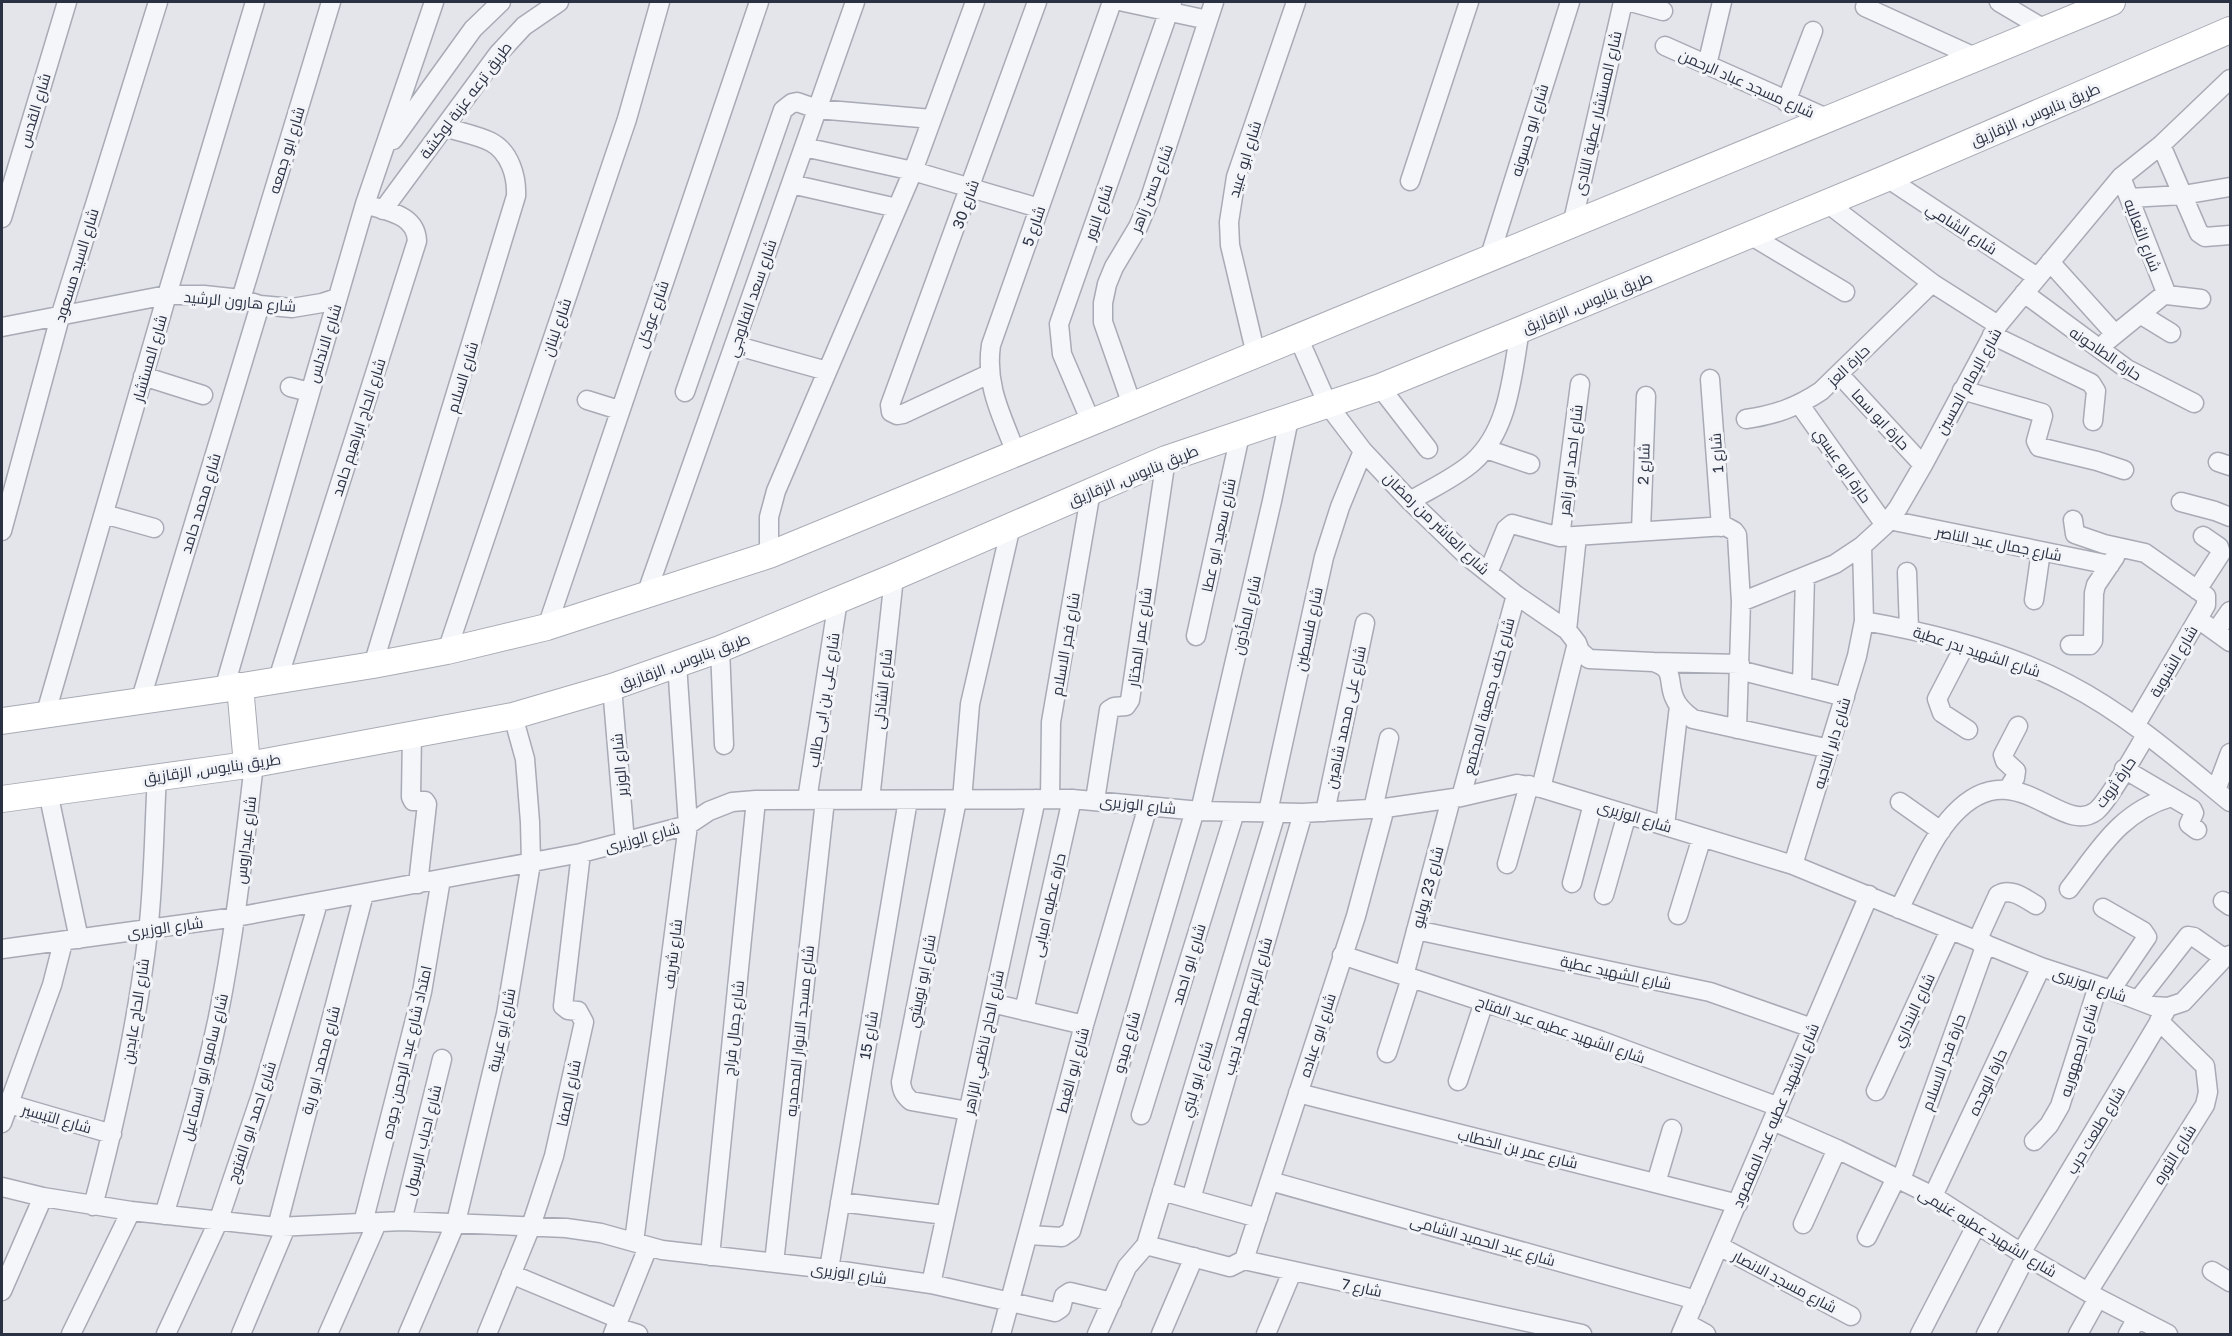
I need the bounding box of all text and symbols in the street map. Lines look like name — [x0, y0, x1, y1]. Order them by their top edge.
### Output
street label: شارع المستشار عطية النادى — [1569, 29, 1628, 198]
street label: طريق ترعه عزبة لوكشة — [415, 38, 516, 163]
street label: شارع مسجد عباد الرحمن — [1675, 45, 1818, 124]
street label: شارع القدس — [14, 71, 57, 150]
street label: طريق بنايوس, الزقازيق — [1968, 79, 2103, 151]
street label: شارع ابو حسونه — [1506, 82, 1554, 179]
street label: شارع ابو جمعه — [264, 104, 311, 197]
street label: شارع ابو عبيد — [1224, 119, 1267, 200]
street label: شارع حسن زاهر — [1126, 142, 1179, 236]
street label: شارع 30 — [948, 177, 985, 232]
street label: شارع النور — [1080, 182, 1119, 244]
street label: شارع الثعالبه — [2118, 196, 2165, 275]
street label: شارع الشامي — [1921, 198, 2001, 261]
street label: شارع 5 — [1018, 203, 1051, 250]
street label: شارع السيد مسعود — [50, 206, 105, 325]
street label: شارع سعد الفالوجي — [722, 237, 783, 360]
street label: طريق بنايوس, الزقازيق — [1519, 268, 1655, 338]
street label: شارع عوكل — [632, 278, 675, 351]
street label: شارع هارون الرشيد — [183, 287, 297, 318]
street label: شارع لبنان — [538, 296, 577, 359]
street label: شارع الاندلس — [303, 301, 347, 385]
street label: شارع المستشار — [128, 312, 173, 405]
street label: حارة الطاحونه — [2066, 322, 2145, 384]
street label: شارع الإمام الحسين — [1931, 325, 2007, 439]
street label: شارع السلام — [443, 339, 484, 416]
street label: حارة العز — [1823, 341, 1873, 391]
street label: شارع الحاج ابراهيم حامد — [327, 356, 392, 499]
street label: حارة ابو سما — [1848, 385, 1914, 454]
street label: شارع احمد ابو زاهر — [1554, 403, 1589, 518]
street label: حارة ابو عيسي — [1807, 424, 1876, 508]
street label: شارع 1 — [1706, 432, 1729, 474]
street label: طريق بنايوس, الزقازيق — [1065, 441, 1201, 511]
street label: شارع 2 — [1633, 443, 1656, 485]
street label: شارع محمد حامد — [176, 451, 227, 556]
street label: شارع العاشر من رمضان — [1378, 468, 1494, 580]
street label: شارع سعيد ابو عطا — [1197, 476, 1242, 594]
street label: شارع جمال عبد الناصر — [1933, 522, 2063, 567]
street label: شارع المأذون — [1228, 574, 1267, 657]
street label: شارع فلسطين — [1290, 585, 1329, 673]
street label: شارع عمر المختار — [1123, 586, 1158, 689]
street label: شارع فجر الاسلام — [1047, 591, 1086, 698]
street label: شارع خلف جمعية المجتمع — [1458, 616, 1520, 777]
street label: شارع الشهيد بدر عطية — [1910, 622, 2043, 683]
street label: شارع الشبوية — [2145, 622, 2203, 701]
street label: طريق بنايوس, الزقازيق — [616, 629, 753, 695]
street label: شارع على بن ابى طالب — [803, 631, 846, 769]
street label: شارع على محمد شاهين — [1321, 644, 1372, 791]
street label: شارع الشاذلى — [869, 648, 898, 730]
street label: شارع داير الناحيه — [1809, 695, 1856, 792]
street label: شارع الوزير — [607, 732, 634, 798]
street label: طريق بنايوس, الزقازيق — [142, 749, 282, 789]
street label: حارة ثروت — [2091, 753, 2140, 811]
street label: شارع الوزيرى — [1099, 791, 1177, 820]
street label: شارع عيداروس — [231, 795, 262, 885]
street label: شارع الوزيرى — [1595, 796, 1674, 839]
street label: شارع الوزيرى — [603, 818, 682, 859]
street label: شارع 23 يوليو — [1407, 844, 1449, 931]
street label: حارة عطيه امبابى — [1027, 851, 1071, 959]
street label: شارع الوزيرى — [126, 913, 205, 944]
street label: شارع شريف — [659, 918, 688, 990]
street label: شارع ابو احمد — [1167, 921, 1212, 1008]
street label: شارع ابو نويشي — [903, 933, 943, 1030]
street label: شارع الزعيم محمد نجيب — [1219, 935, 1278, 1078]
street label: شارع مسجد الانوار المحمديه — [781, 944, 820, 1118]
street label: شارع الشهيد عطية — [1558, 951, 1673, 996]
street label: شارع الحاج عابدين — [118, 957, 155, 1066]
street label: شارع الوزيرى — [2050, 963, 2129, 1008]
street label: امتداد شارع عبد الرحمن جوده — [377, 964, 438, 1141]
street label: شارع الحاج ناظمي الزاهر — [959, 968, 1011, 1117]
street label: شارع البنداري — [1888, 970, 1942, 1051]
street label: شارع جمال فراج — [719, 979, 750, 1077]
street label: شارع ابو عريبة — [483, 987, 522, 1074]
street label: شارع سامبو ابو اسماعيل — [177, 991, 234, 1143]
street label: شارع ابو عباده — [1295, 991, 1342, 1080]
street label: شارع الشهيد عطيه عبد الفتاح — [1473, 992, 1648, 1069]
street label: شارع الجمهوريه — [2055, 1001, 2104, 1100]
street label: شارع محمد ابو رية — [297, 1004, 346, 1117]
street label: شارع 15 — [855, 1009, 884, 1061]
street label: شارع ميدو — [1109, 1009, 1146, 1076]
street label: حارة فجر الاسلام — [1917, 1011, 1971, 1113]
street label: شارع الشهيد عطيه عبد المقصود — [1728, 1020, 1825, 1211]
street label: شارع ابو الغيط — [1052, 1025, 1095, 1115]
street label: شارع ابو لبني — [1176, 1039, 1220, 1120]
street label: حارة الوحده — [1964, 1046, 2011, 1118]
street label: شارع الصفا — [552, 1058, 587, 1129]
street label: شارع احمد ابو الفتوح — [223, 1059, 282, 1186]
street label: شارع احباب الرسول — [400, 1083, 447, 1198]
street label: شارع طلعت حرب — [2062, 1083, 2131, 1179]
street label: شارع التيسير — [18, 1099, 94, 1139]
street label: شارع الثوره — [2149, 1121, 2202, 1189]
street label: شارع عمر بن الخطاب — [1455, 1124, 1580, 1175]
street label: شارع الشهيد عطيه غنيمى — [1914, 1184, 2060, 1283]
street label: شارع عبد الحميد الشامى — [1408, 1211, 1557, 1272]
street label: شارع مسجد الانصار — [1728, 1246, 1840, 1319]
street label: شارع الوزيرى — [809, 1259, 888, 1290]
street label: شارع 7 — [1340, 1274, 1384, 1303]

